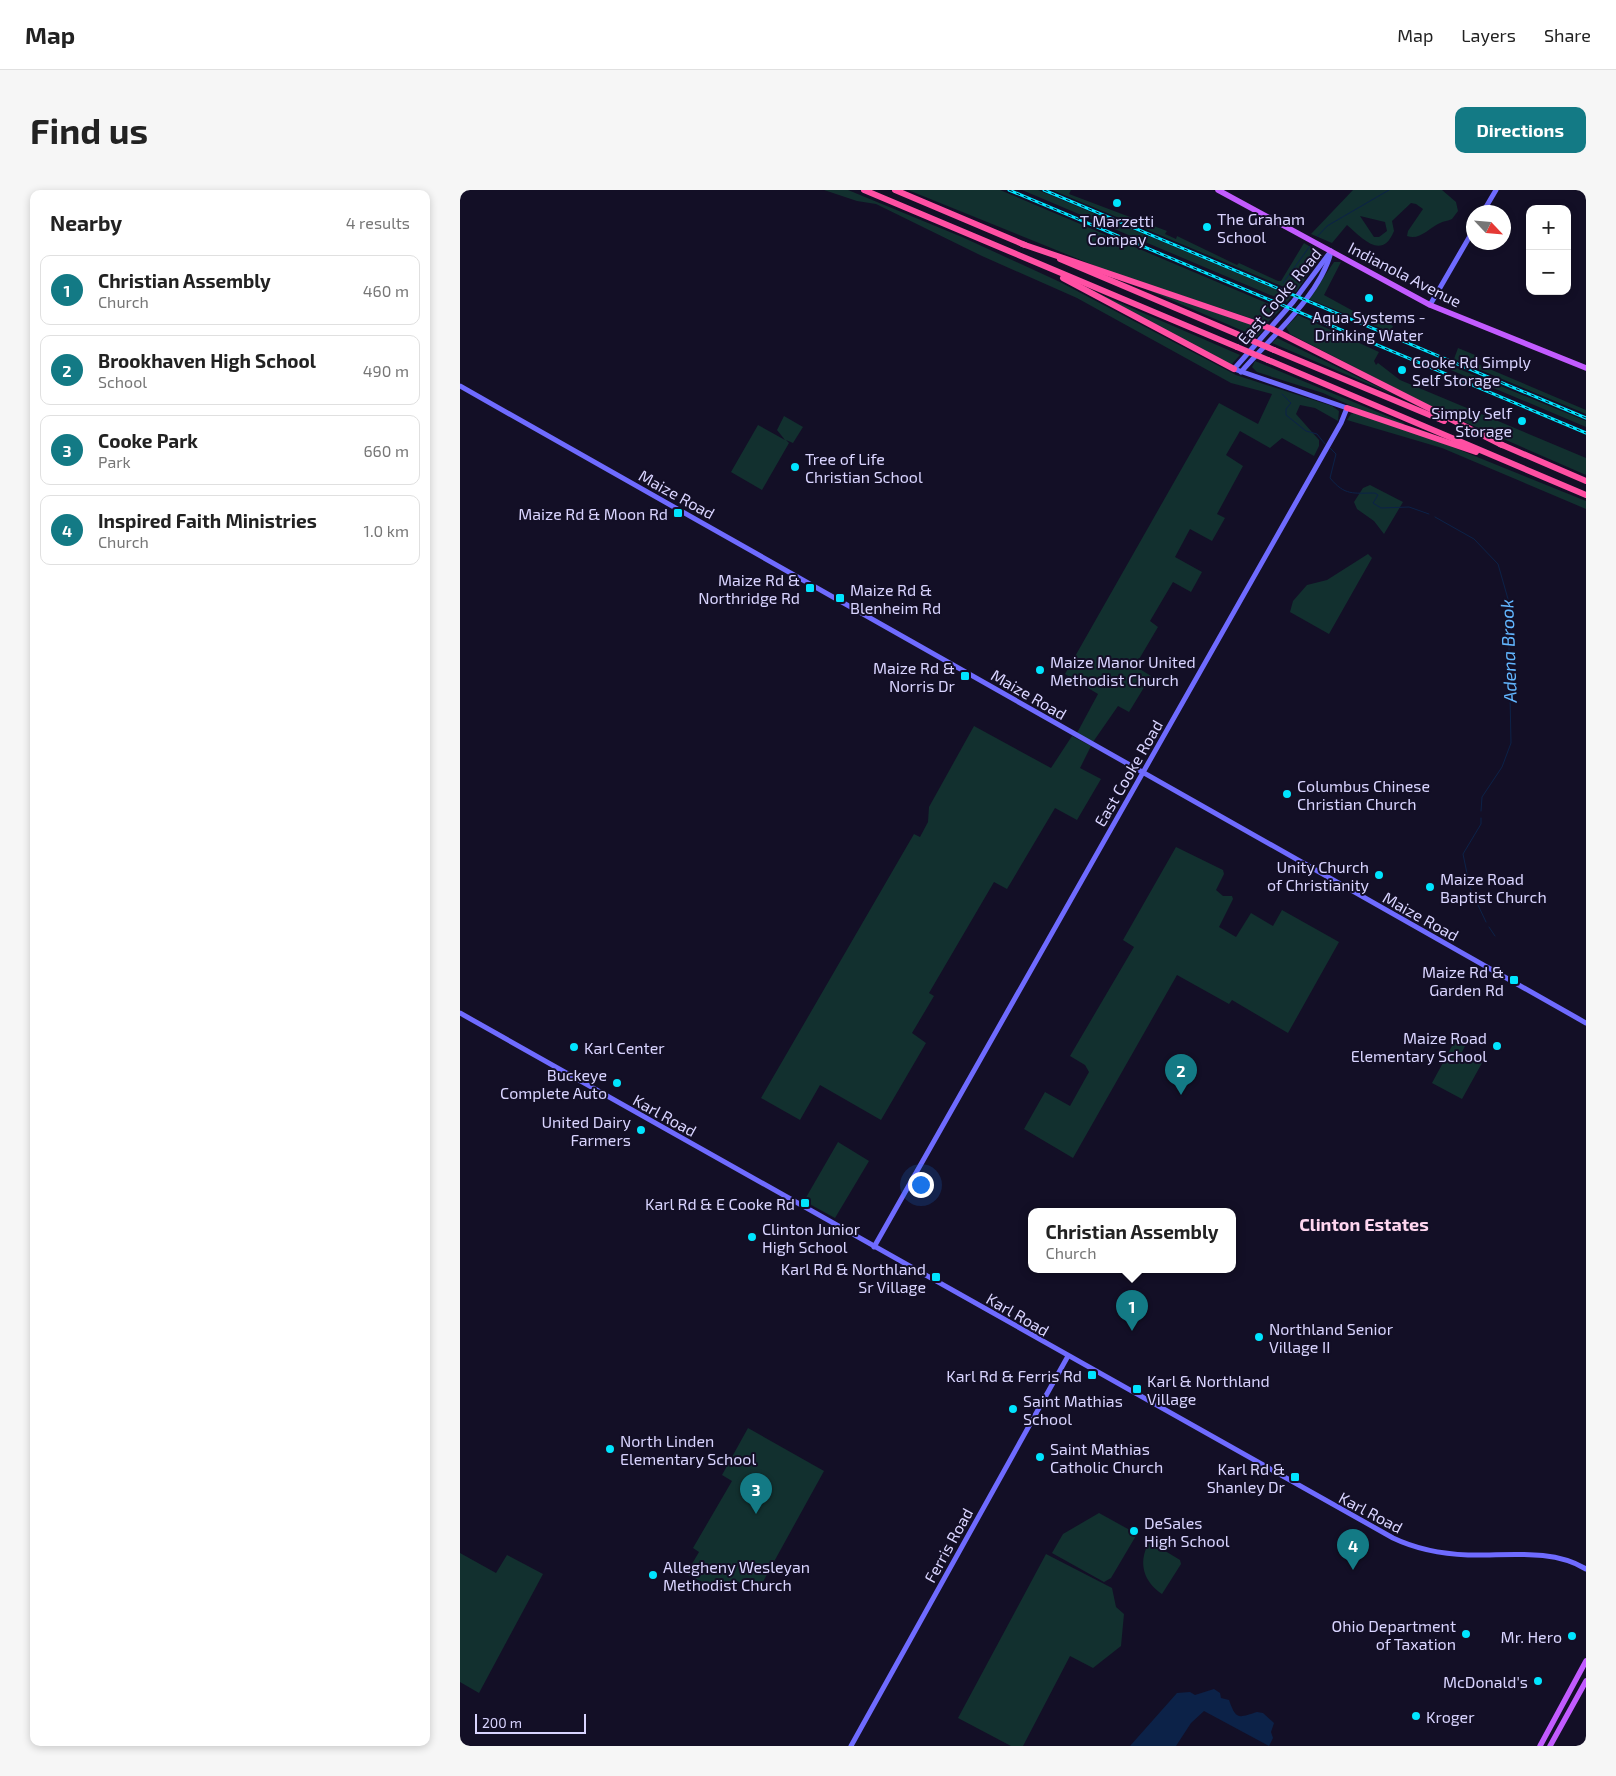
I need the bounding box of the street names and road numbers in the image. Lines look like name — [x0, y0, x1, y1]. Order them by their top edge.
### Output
street label: Indianola Avenue — [1345, 237, 1465, 311]
street label: East Cooke Road — [1233, 244, 1325, 348]
street label: Maize Road — [636, 465, 718, 523]
street label: Maize Road — [988, 665, 1070, 723]
street label: East Cooke Road — [1090, 716, 1166, 830]
street label: Maize Road — [1380, 887, 1462, 945]
street label: Karl Road — [630, 1090, 700, 1140]
street label: Karl Road — [983, 1288, 1053, 1340]
street label: Karl Road — [1336, 1487, 1406, 1537]
street label: Ferris Road — [920, 1504, 976, 1586]

